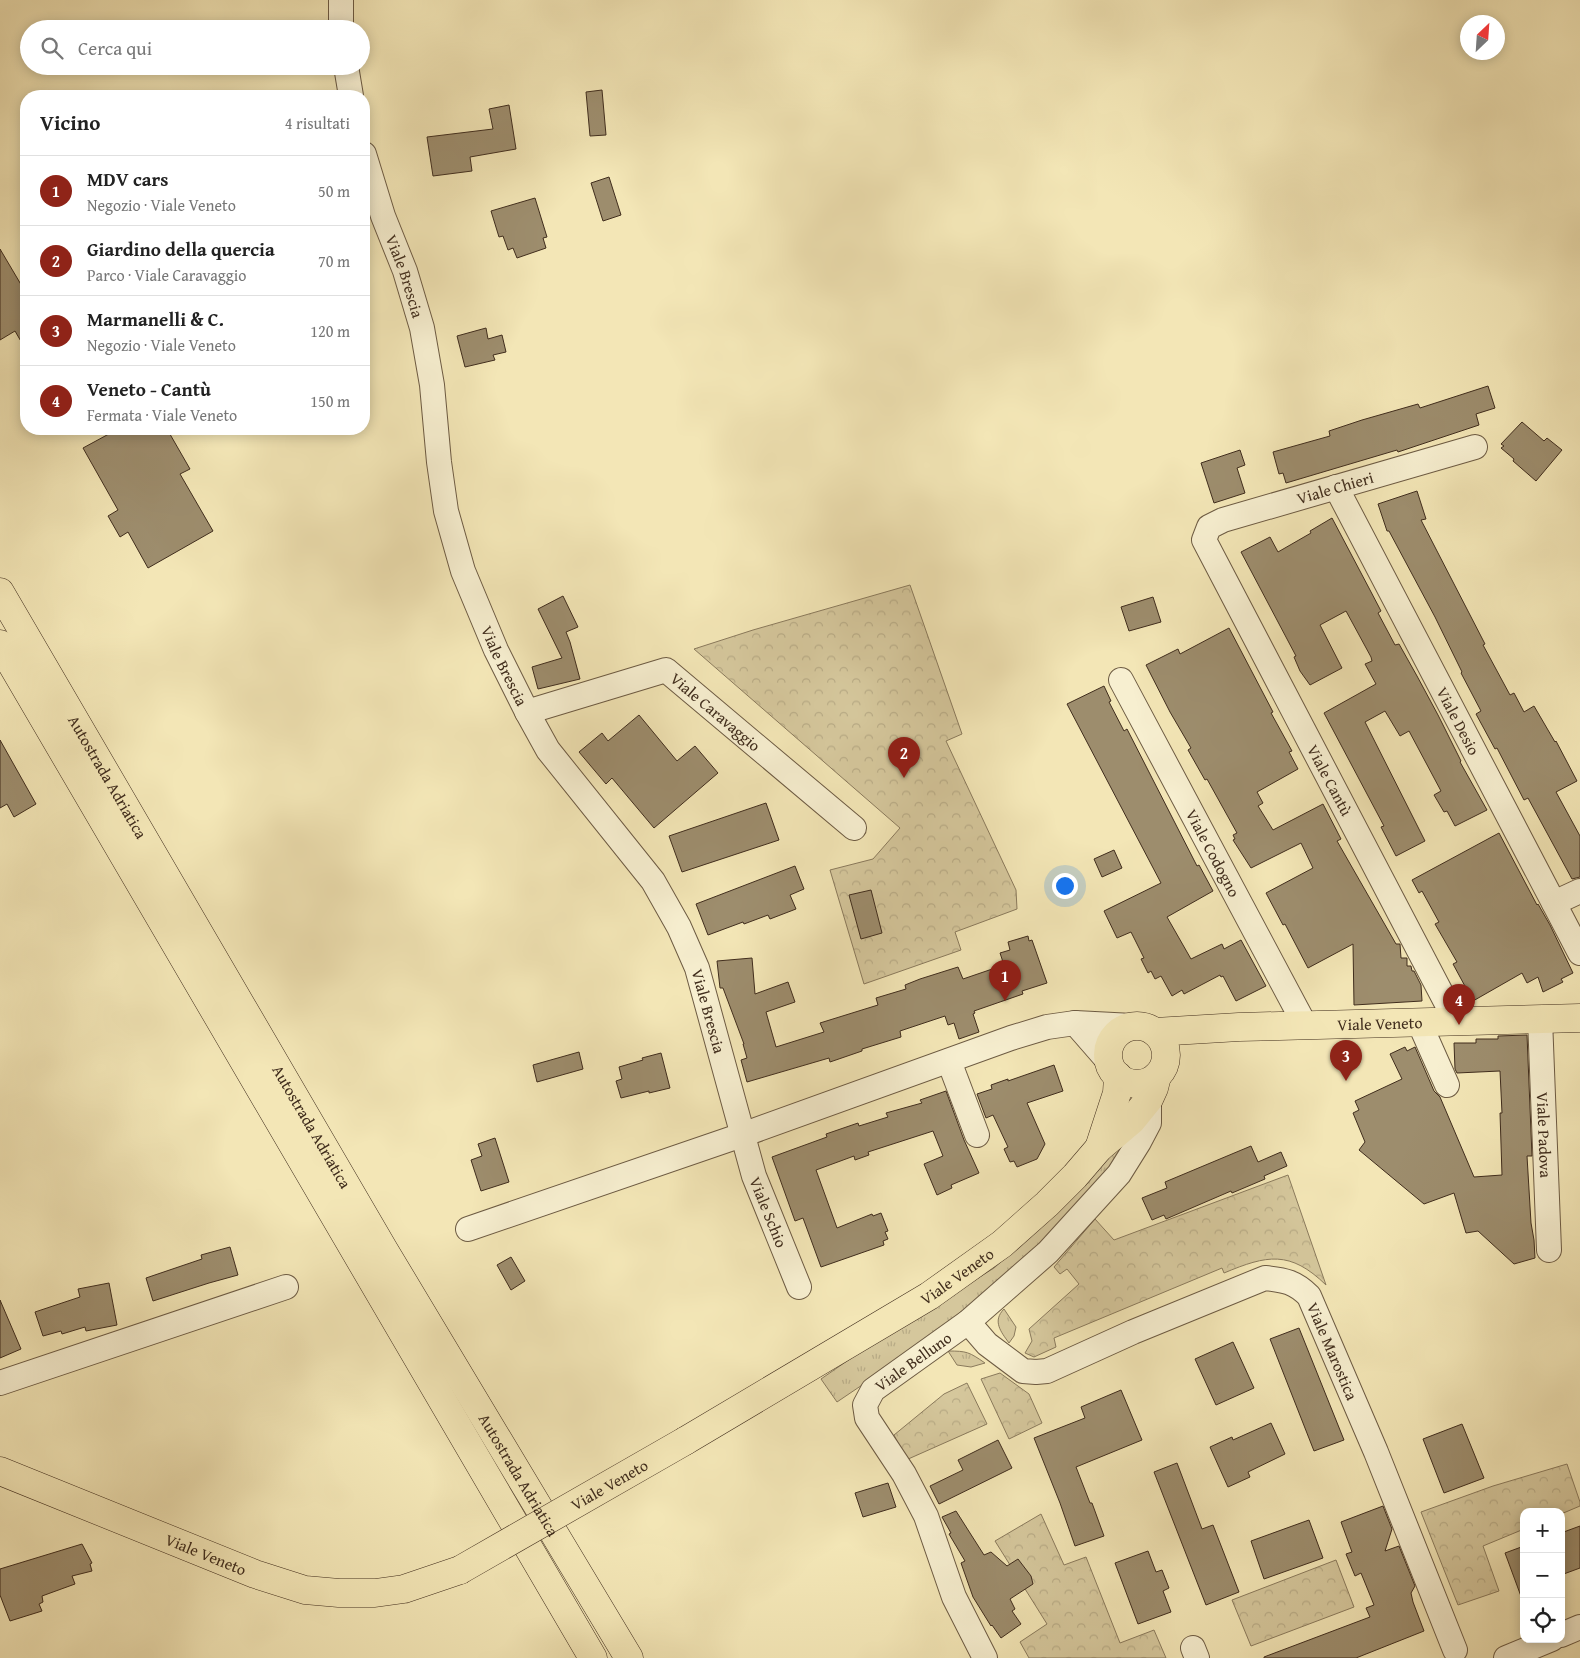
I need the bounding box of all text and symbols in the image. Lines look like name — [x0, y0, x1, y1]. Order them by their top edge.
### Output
north arrow — [1460, 15, 1505, 60]
search box — [20, 20, 370, 75]
icon: search — [38, 34, 66, 62]
text: Cerca qui — [78, 34, 152, 62]
text: Vicino — [40, 107, 100, 138]
text: 4 risultati — [285, 111, 350, 135]
text: MDV cars — [87, 165, 168, 193]
text: 1 — [52, 179, 60, 203]
text: 50 m — [318, 179, 350, 203]
text: Negozio · Viale Veneto — [87, 193, 236, 217]
street label: Viale Brescia — [380, 231, 430, 321]
text: Giardino della quercia — [87, 235, 275, 263]
text: 2 — [52, 249, 60, 273]
text: 70 m — [318, 249, 350, 273]
text: Parco · Viale Caravaggio — [87, 263, 246, 287]
text: Marmanelli & C. — [87, 305, 224, 333]
text: 3 — [52, 319, 60, 343]
text: 120 m — [310, 319, 350, 343]
text: Negozio · Viale Veneto — [87, 333, 236, 357]
text: Veneto - Cantù — [87, 375, 211, 403]
text: 4 — [52, 389, 60, 413]
text: 150 m — [310, 389, 350, 413]
text: Fermata · Viale Veneto — [87, 403, 237, 427]
street label: Viale Chieri — [1294, 465, 1377, 510]
street label: Viale Brescia — [475, 622, 534, 710]
street label: Viale Caravaggio — [665, 666, 766, 757]
street label: Viale Desio — [1431, 682, 1486, 759]
street label: Autostrada Adriatica — [62, 711, 154, 844]
pin: 2 — [888, 737, 920, 778]
street label: Viale Cantù — [1301, 740, 1359, 820]
street label: Viale Codogno — [1180, 805, 1247, 901]
your location — [1052, 873, 1078, 899]
pin: 1 — [989, 960, 1021, 1001]
street label: Viale Brescia — [686, 966, 732, 1056]
pin: 4 — [1443, 984, 1475, 1025]
street label: Viale Veneto — [1337, 1010, 1423, 1036]
pin: 3 — [1330, 1040, 1362, 1081]
street label: Autostrada Adriatica — [266, 1060, 358, 1193]
street label: Viale Padova — [1531, 1092, 1558, 1179]
street label: Viale Schio — [744, 1173, 794, 1251]
street label: Viale Veneto — [916, 1242, 999, 1311]
street label: Viale Marostica — [1301, 1298, 1364, 1404]
street label: Viale Belluno — [870, 1326, 956, 1397]
street label: Autostrada Adriatica — [473, 1409, 565, 1541]
street label: Viale Veneto — [566, 1453, 652, 1516]
map controls — [1520, 1508, 1565, 1643]
button: + — [1520, 1508, 1565, 1553]
street label: Viale Veneto — [162, 1527, 250, 1581]
button: − — [1520, 1553, 1565, 1598]
button: locate — [1520, 1598, 1565, 1643]

